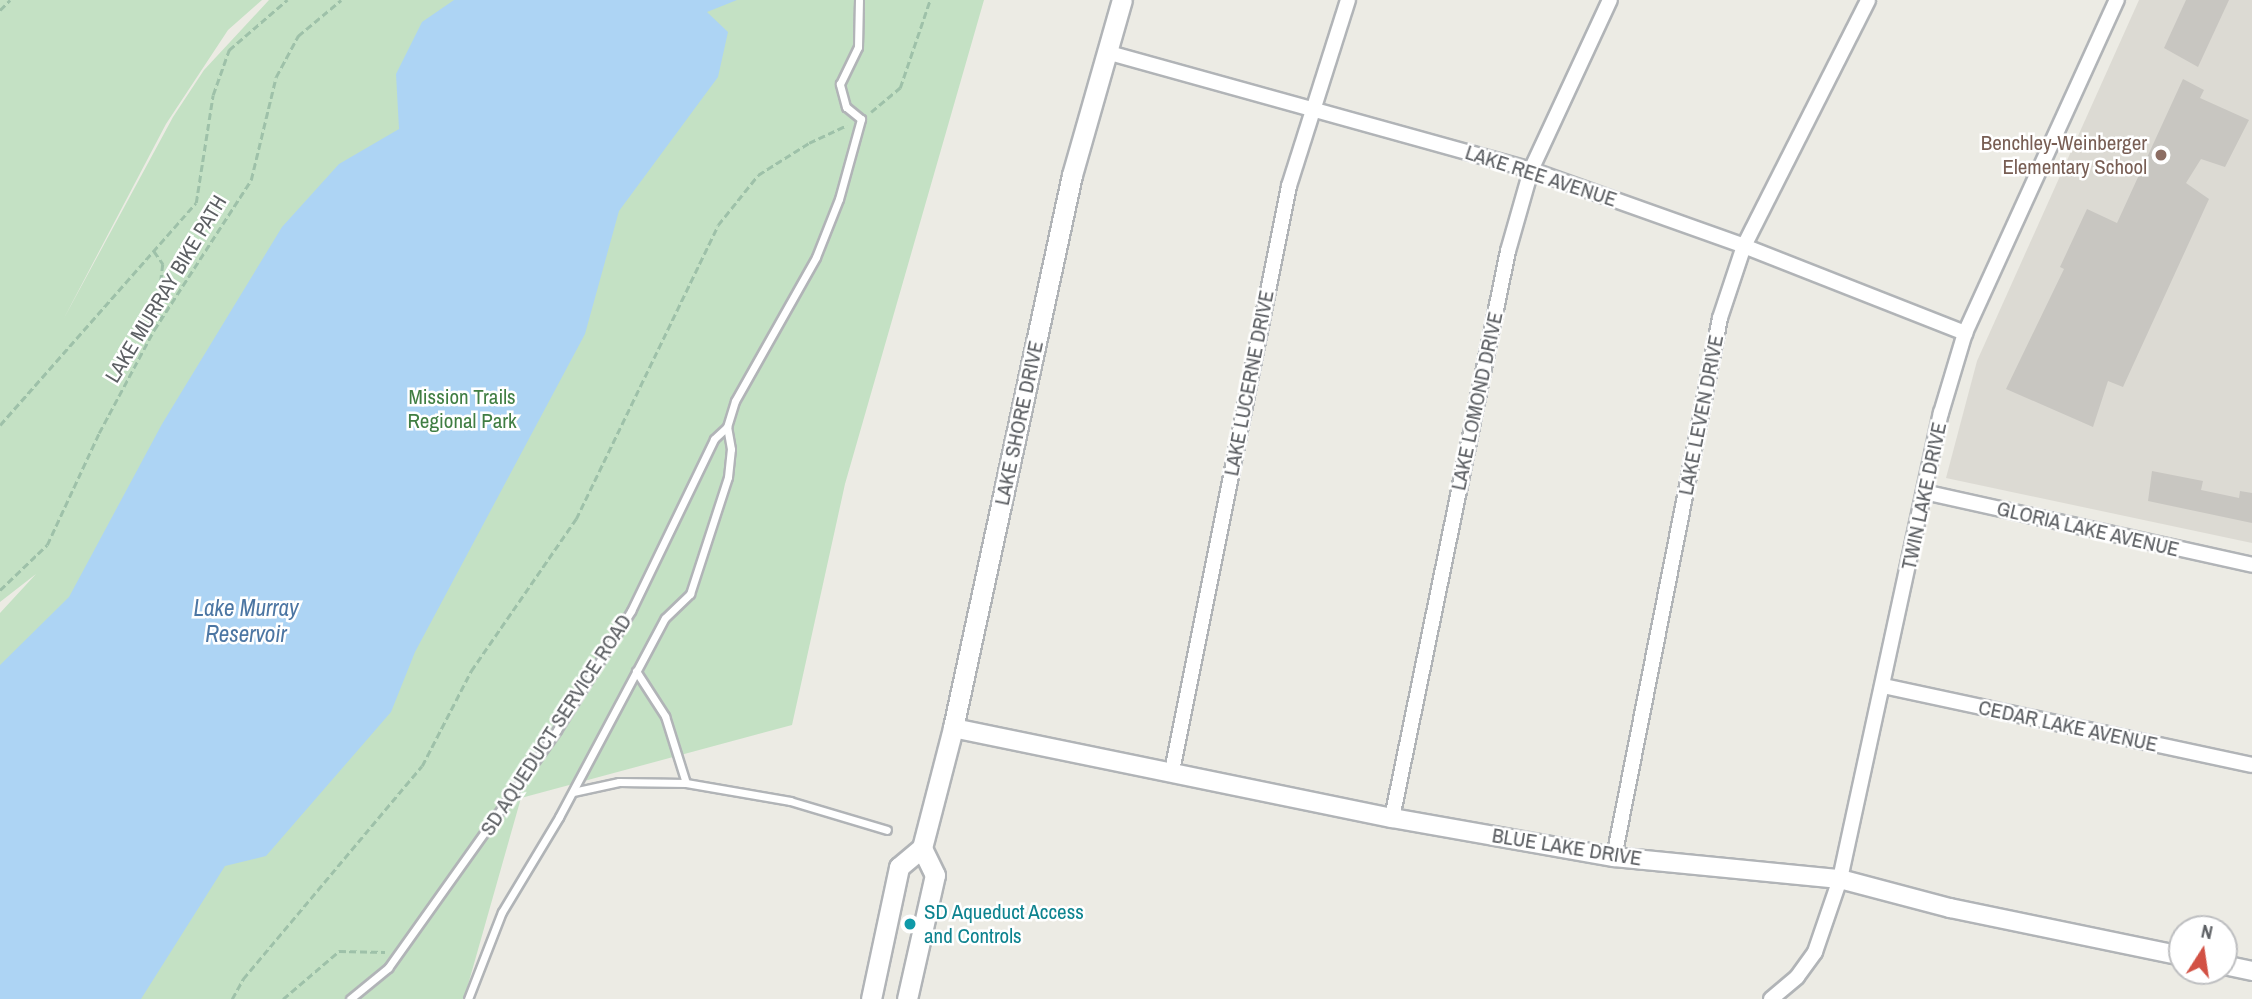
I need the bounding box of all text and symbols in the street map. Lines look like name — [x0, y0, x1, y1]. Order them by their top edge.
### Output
place label: Benchley-Weinberger Elementary School — [1981, 130, 2147, 180]
street label: LAKE REE AVENUE — [1462, 140, 1620, 212]
marker: Benchley-Weinberger Elementary School — [2153, 147, 2169, 163]
street label: LAKE MURRAY BIKE PATH — [100, 191, 232, 387]
street label: LAKE LUCERNE DRIVE — [1219, 288, 1279, 478]
street label: LAKE LOMOND DRIVE — [1446, 309, 1508, 493]
street label: LAKE LEVEN DRIVE — [1673, 333, 1729, 497]
street label: LAKE SHORE DRIVE — [989, 338, 1049, 508]
park label: Mission Trails Regional Park — [407, 384, 517, 434]
street label: TWIN LAKE DRIVE — [1896, 420, 1952, 572]
street label: GLORIA LAKE AVENUE — [1993, 496, 2183, 562]
water label: Lake Murray Reservoir — [194, 594, 298, 648]
street label: SD AQUEDUCT SERVICE ROAD — [475, 609, 637, 841]
street label: CEDAR LAKE AVENUE — [1976, 695, 2160, 757]
street label: BLUE LAKE DRIVE — [1490, 823, 1644, 871]
place label: SD Aqueduct Access and Controls — [924, 899, 1086, 949]
north arrow — [2168, 915, 2238, 985]
marker: SD Aqueduct Access and Controls — [902, 916, 918, 932]
text: N — [2199, 918, 2215, 945]

